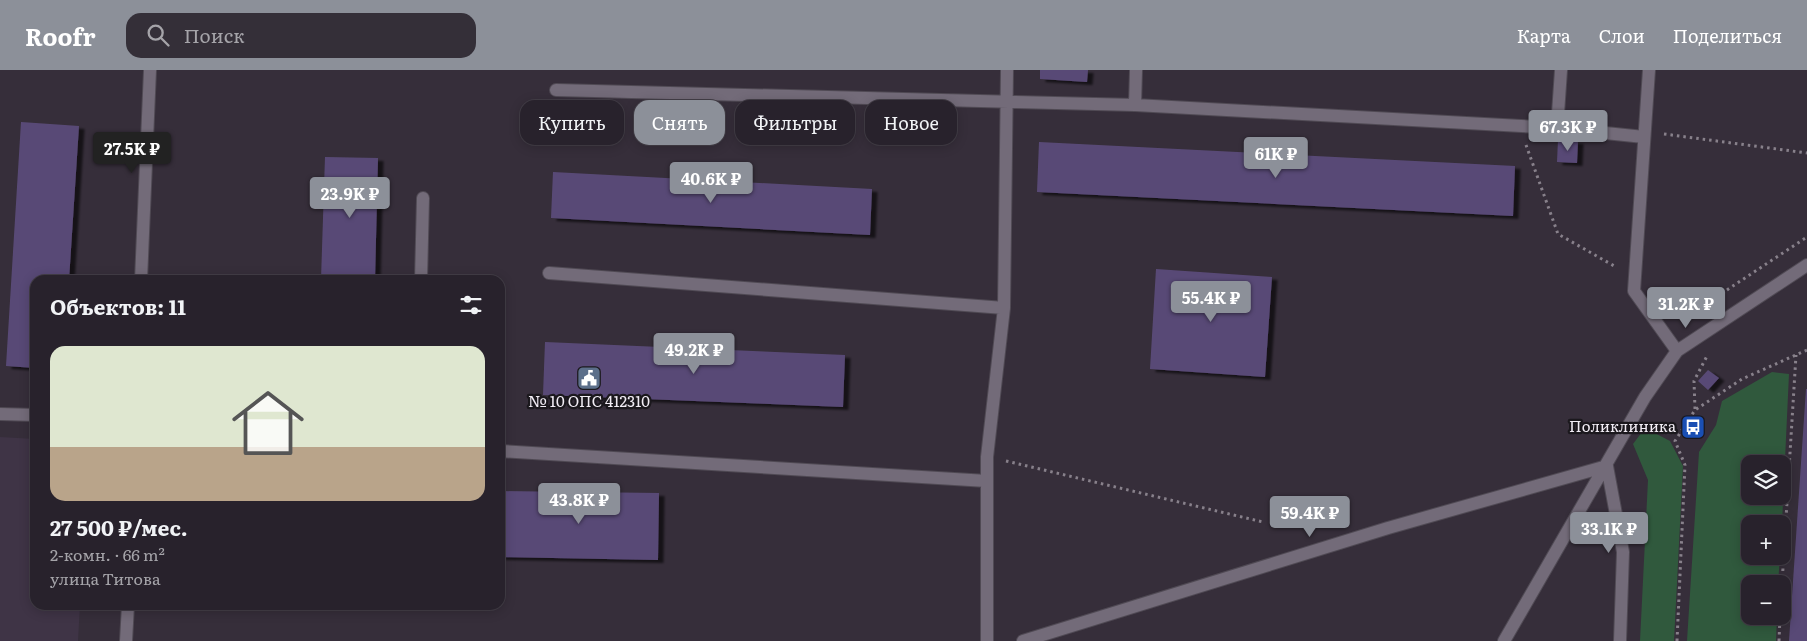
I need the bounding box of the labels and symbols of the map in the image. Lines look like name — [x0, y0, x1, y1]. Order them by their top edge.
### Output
pin: 67.3K ₽ — [1522, 109, 1614, 152]
pin: 27.5K ₽ — [86, 132, 178, 174]
pin: 61K ₽ — [1241, 136, 1311, 179]
pin: 40.6K ₽ — [665, 162, 757, 204]
pin: 23.9K ₽ — [304, 176, 396, 219]
pin: 55.4K ₽ — [1165, 280, 1257, 323]
pin: 31.2K ₽ — [1640, 286, 1732, 329]
pin: 49.2K ₽ — [648, 332, 740, 375]
public building icon: № 10 ОПС 412310 — [576, 365, 602, 391]
place label: № 10 ОПС 412310 — [528, 389, 650, 412]
place label: Поликлиника — [1569, 414, 1677, 437]
bus stop icon: Поликлиника — [1680, 414, 1706, 440]
pin: 43.8K ₽ — [533, 482, 625, 525]
pin: 59.4K ₽ — [1264, 496, 1356, 538]
pin: 33.1K ₽ — [1563, 512, 1655, 554]

